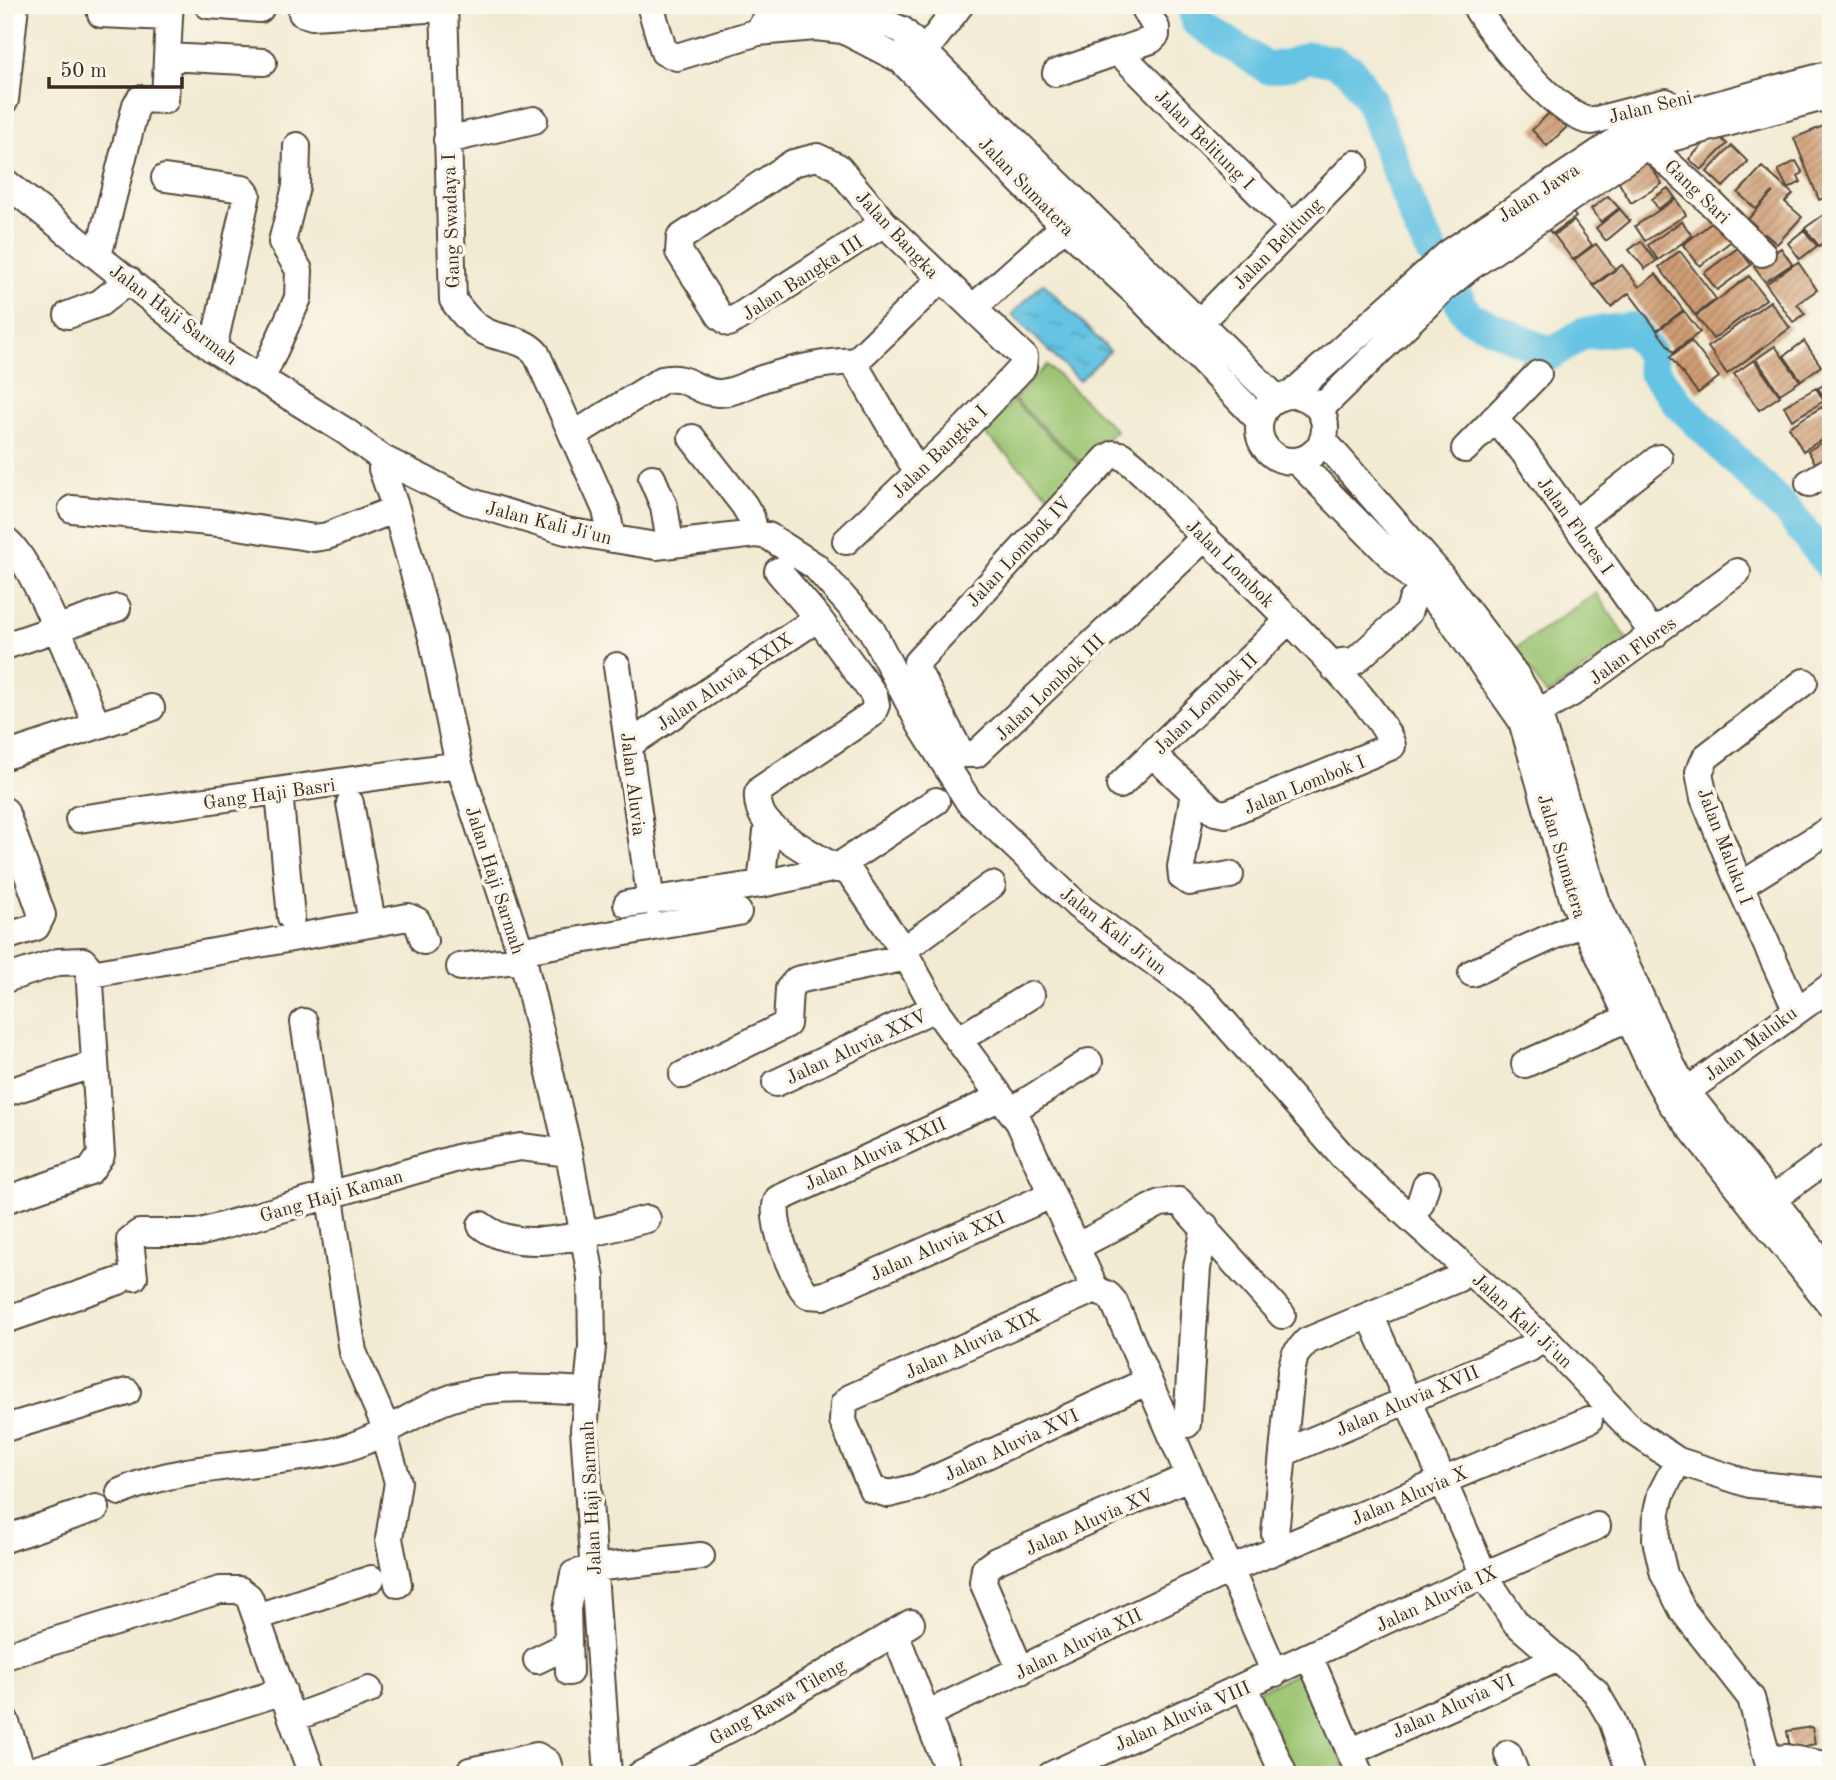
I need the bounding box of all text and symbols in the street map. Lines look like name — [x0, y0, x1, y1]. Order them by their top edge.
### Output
scale bar — [49, 46, 182, 90]
text: 50 m — [60, 61, 107, 82]
street label: Jalan Belitung I — [1150, 87, 1257, 194]
street label: Jalan Seni — [1607, 89, 1694, 128]
street label: Jalan Sumatera — [974, 135, 1077, 241]
street label: Gang Swadaya I — [441, 153, 464, 289]
street label: Gang Sari — [1660, 157, 1733, 228]
street label: Jalan Jawa — [1495, 161, 1584, 227]
street label: Jalan Bangka — [851, 188, 942, 284]
street label: Jalan Belitung — [1231, 195, 1328, 294]
street label: Jalan Bangka III — [740, 233, 867, 325]
street label: Jalan Haji Sarmah — [105, 262, 240, 370]
street label: Jalan Bangka I — [889, 403, 992, 503]
street label: Jalan Flores I — [1533, 474, 1615, 578]
street label: Jalan Lombok IV — [964, 494, 1076, 612]
street label: Jalan Kali Ji'un — [483, 500, 613, 549]
street label: Jalan Lombok — [1181, 517, 1277, 613]
street label: Jalan Flores — [1587, 614, 1680, 690]
street label: Jalan Aluvia XXIX — [654, 631, 797, 736]
street label: Jalan Lombok III — [992, 632, 1109, 746]
street label: Jalan Lombok II — [1151, 651, 1262, 759]
street label: Jalan Aluvia — [616, 731, 647, 838]
street label: Jalan Lombok I — [1242, 753, 1368, 819]
street label: Gang Haji Basri — [202, 777, 337, 814]
street label: Jalan Maluku I — [1693, 786, 1755, 908]
street label: Jalan Sumatera — [1533, 792, 1589, 922]
street label: Jalan Haji Sarmah — [461, 804, 527, 957]
street label: Jalan Kali Ji'un — [1056, 885, 1169, 979]
street label: Jalan Maluku — [1702, 1004, 1801, 1086]
street label: Jalan Aluvia XXV — [784, 1007, 931, 1089]
street label: Jalan Aluvia XXII — [802, 1116, 950, 1195]
street label: Gang Haji Kaman — [258, 1168, 406, 1227]
street label: Jalan Aluvia XXI — [868, 1209, 1008, 1286]
street label: Jalan Kali Ji'un — [1467, 1271, 1575, 1373]
street label: Jalan Aluvia XIX — [903, 1307, 1043, 1384]
street label: Jalan Aluvia XVII — [1334, 1364, 1482, 1441]
street label: Jalan Aluvia XVI — [942, 1407, 1082, 1486]
street label: Jalan Haji Sarmah — [579, 1420, 606, 1575]
street label: Jalan Aluvia X — [1349, 1464, 1471, 1530]
street label: Jalan Aluvia XV — [1023, 1486, 1157, 1560]
street label: Jalan Aluvia IX — [1374, 1564, 1501, 1637]
street label: Jalan Aluvia XII — [1013, 1606, 1146, 1684]
street label: Gang Rawa Tileng — [707, 1656, 850, 1750]
street label: Jalan Aluvia VI — [1390, 1672, 1518, 1743]
street label: Jalan Aluvia VIII — [1112, 1679, 1254, 1756]

